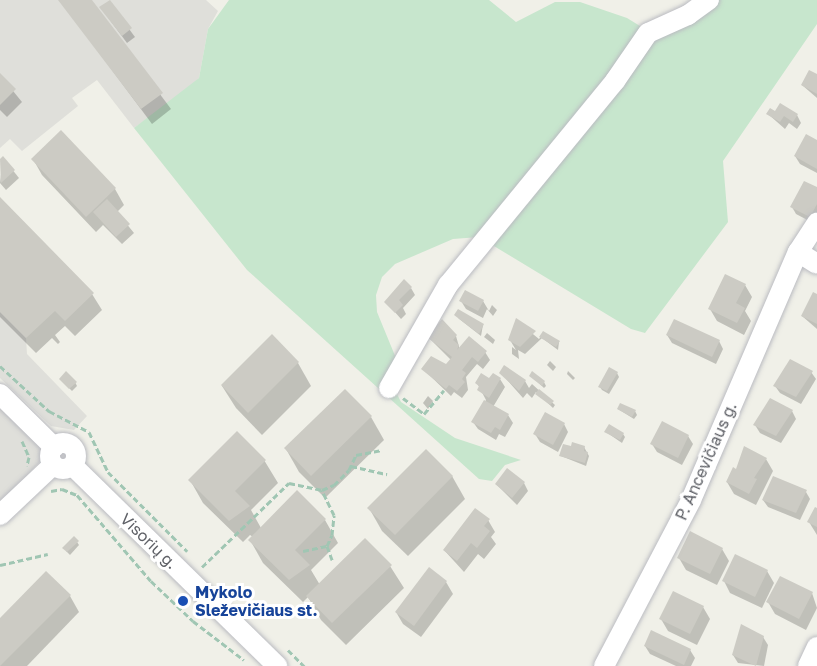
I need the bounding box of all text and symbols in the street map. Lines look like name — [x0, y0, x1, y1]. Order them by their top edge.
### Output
street label: P. Ancevičiaus g. — [671, 399, 741, 523]
street label: Visorių g. — [116, 509, 182, 573]
place label: Mykolo Sleževičiaus st. — [195, 582, 318, 620]
marker: Mykolo Sleževičiaus st. — [176, 594, 190, 608]

